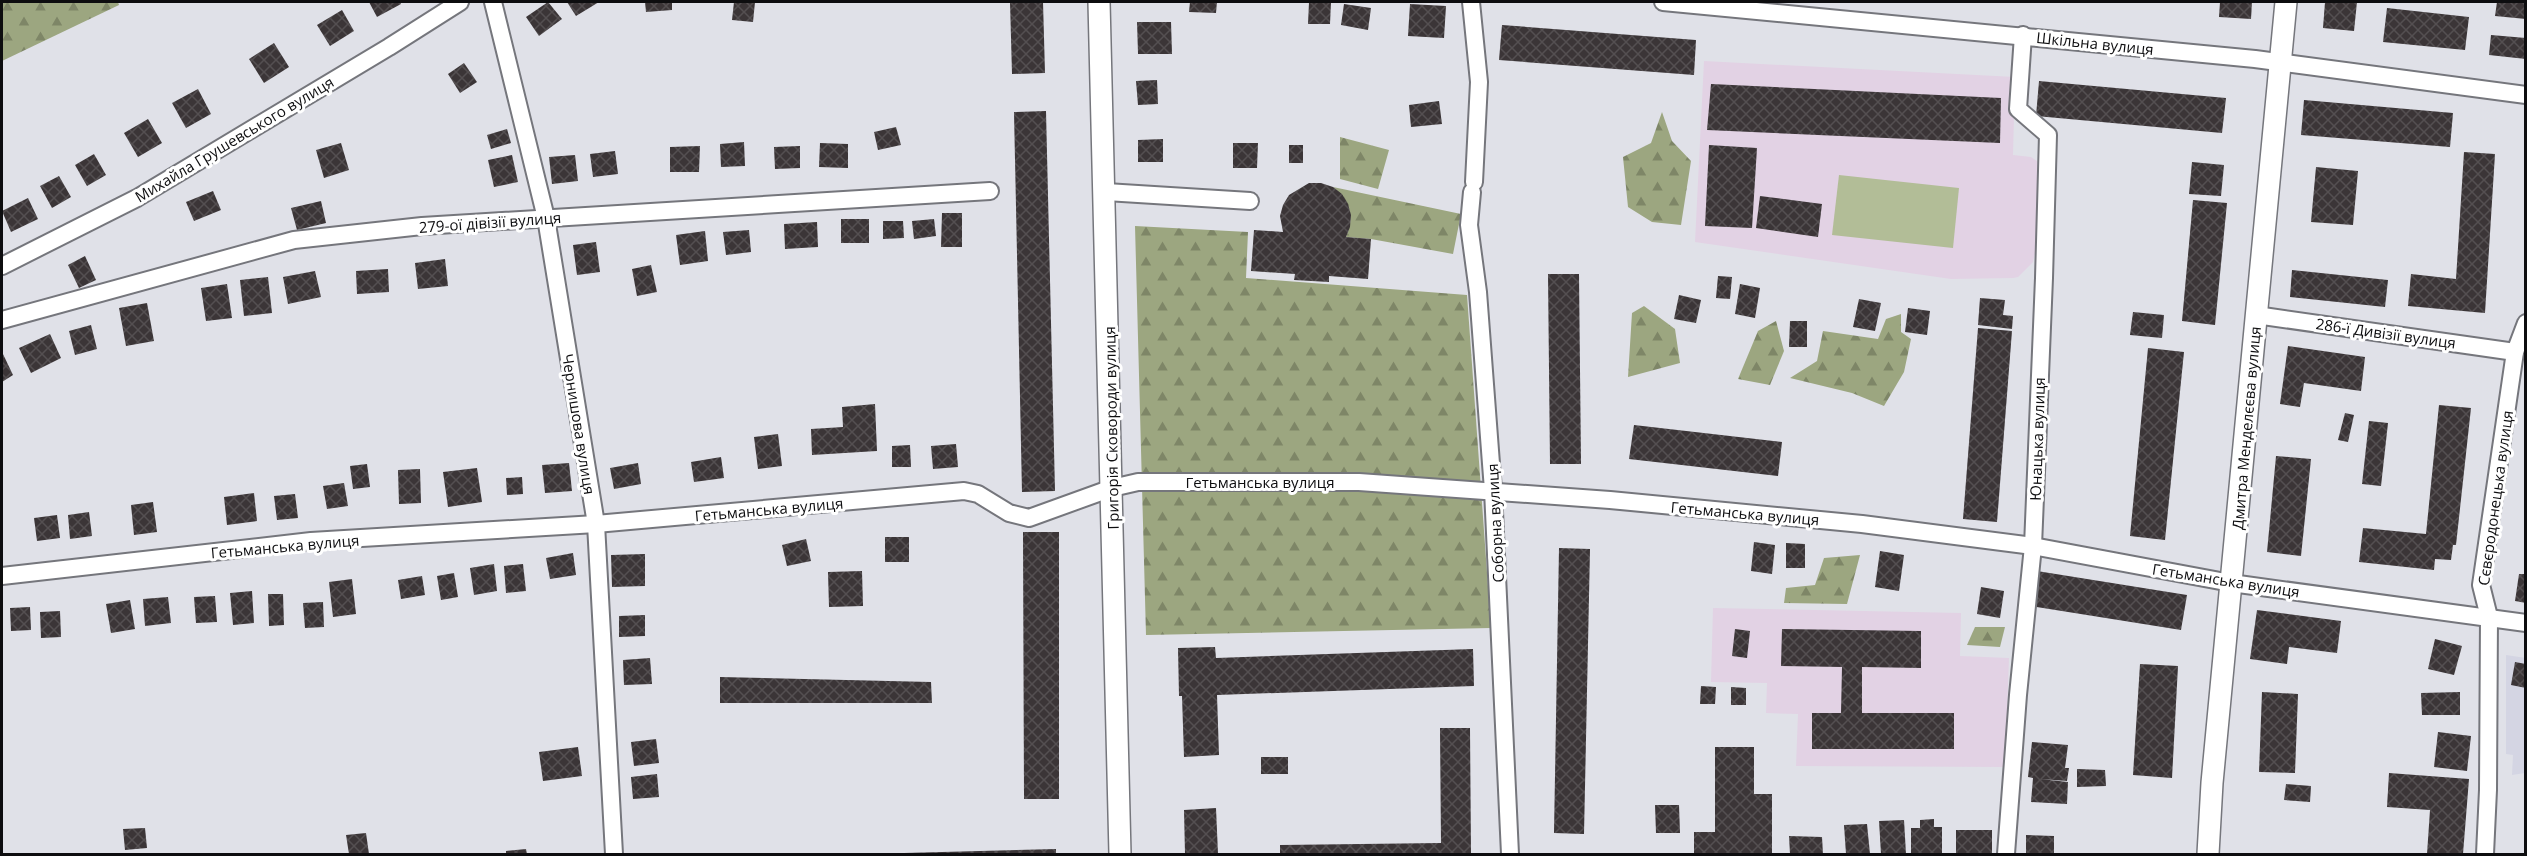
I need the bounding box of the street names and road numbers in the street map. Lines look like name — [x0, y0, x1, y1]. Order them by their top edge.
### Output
street label: Шкільна вулиця — [2035, 27, 2155, 59]
street label: Михайла Грушевського вулиця — [131, 72, 337, 206]
street label: 279-ої дівізії вулиця — [418, 207, 562, 237]
street label: 286-ї Дивізії вулиця — [2315, 313, 2457, 353]
street label: Григорія Сковороди вулиця — [1099, 326, 1123, 530]
street label: Дмитра Менделєєва вулиця — [2227, 326, 2265, 530]
street label: Чернишова вулиця — [558, 352, 600, 496]
street label: Юнацька вулиця — [2025, 377, 2049, 501]
street label: Сєвєродонецька вулиця — [2473, 409, 2517, 587]
street label: Соборна вулиця — [1482, 463, 1508, 583]
street label: Гетьманська вулиця — [1186, 472, 1334, 492]
street label: Гетьманська вулиця — [694, 493, 844, 525]
street label: Гетьманська вулиця — [1670, 497, 1820, 529]
street label: Гетьманська вулиця — [210, 530, 360, 562]
street label: Гетьманська вулиця — [2151, 558, 2301, 602]

